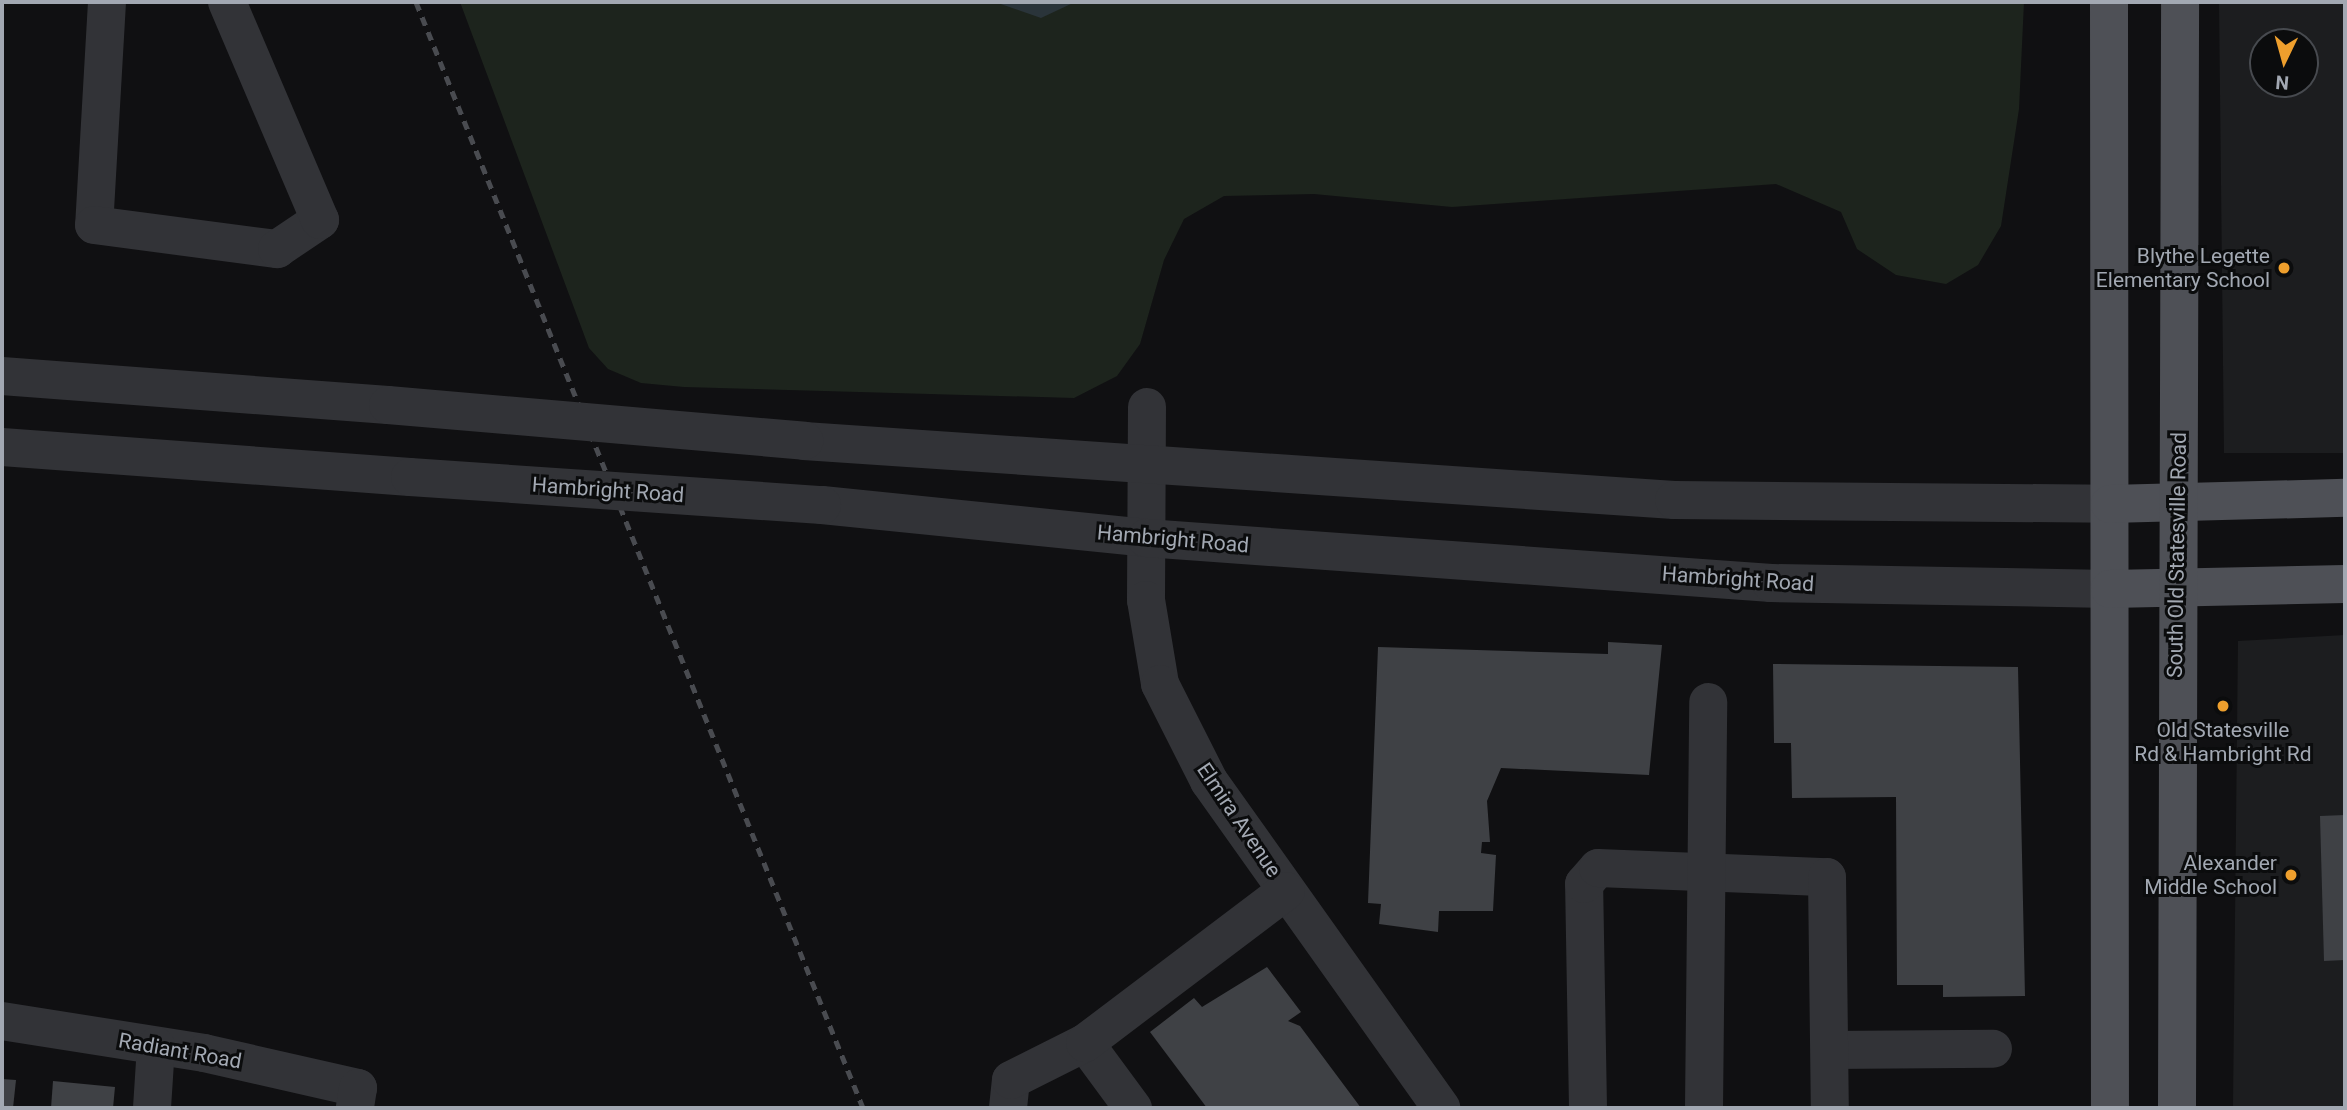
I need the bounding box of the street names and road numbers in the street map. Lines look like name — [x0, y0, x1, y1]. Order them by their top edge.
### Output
street label: South Old Statesville Road — [2162, 432, 2192, 678]
street label: Hambright Road — [531, 472, 685, 508]
street label: Hambright Road — [1096, 520, 1250, 558]
street label: Hambright Road — [1661, 561, 1815, 597]
street label: Elmira Avenue — [1191, 758, 1287, 882]
street label: Radiant Road — [116, 1028, 244, 1074]

